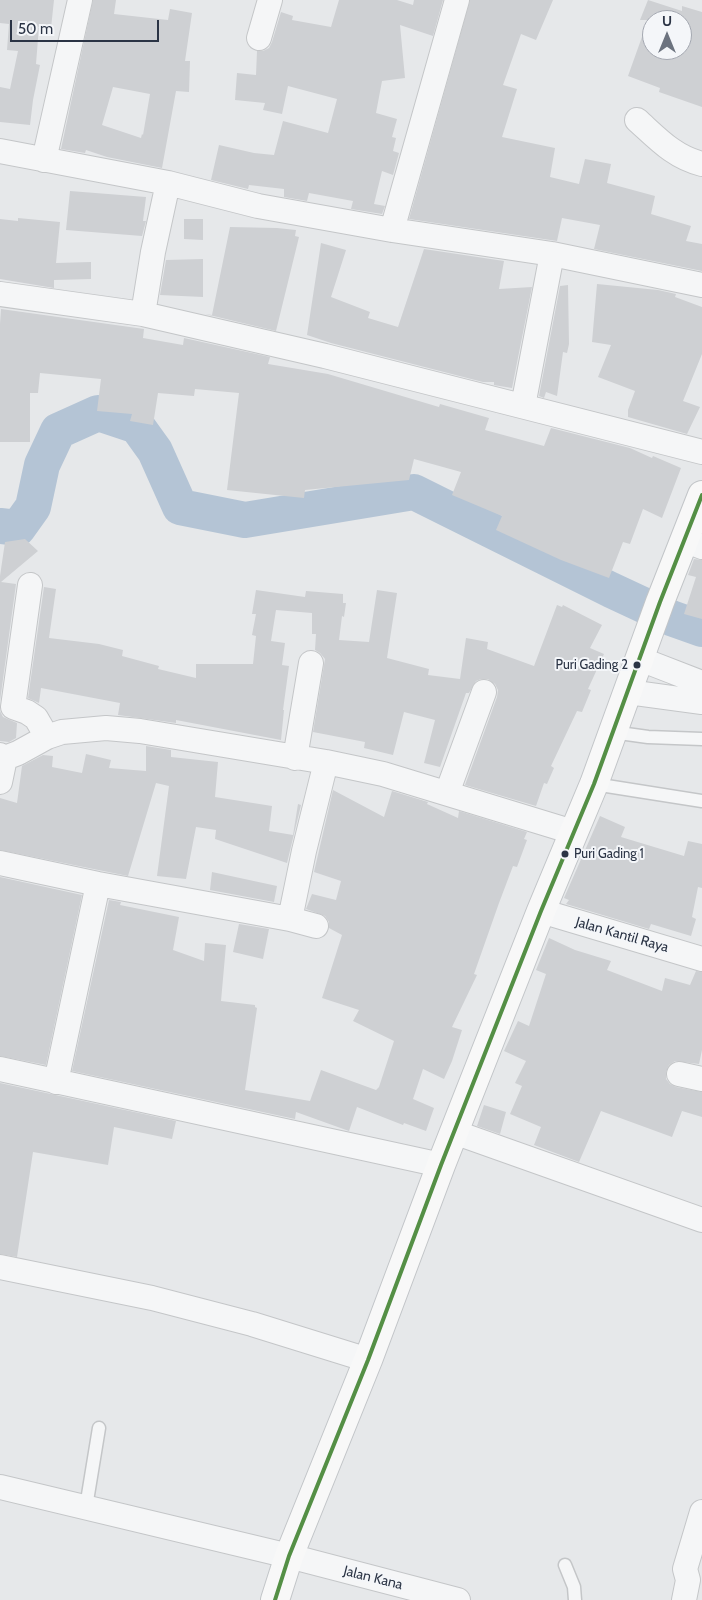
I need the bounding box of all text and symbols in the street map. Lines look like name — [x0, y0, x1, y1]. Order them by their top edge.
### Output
scale bar — [12, 10, 161, 42]
north arrow — [642, 10, 692, 60]
text: U — [662, 12, 672, 30]
text: 50 m — [18, 20, 53, 38]
place label: Puri Gading 2 — [556, 657, 628, 673]
marker: Puri Gading 2 — [632, 660, 642, 670]
place label: Puri Gading 1 — [574, 846, 644, 862]
marker: Puri Gading 1 — [560, 849, 570, 859]
street label: Jalan Kantil Raya — [573, 914, 671, 956]
street label: Jalan Kana — [342, 1563, 404, 1593]

